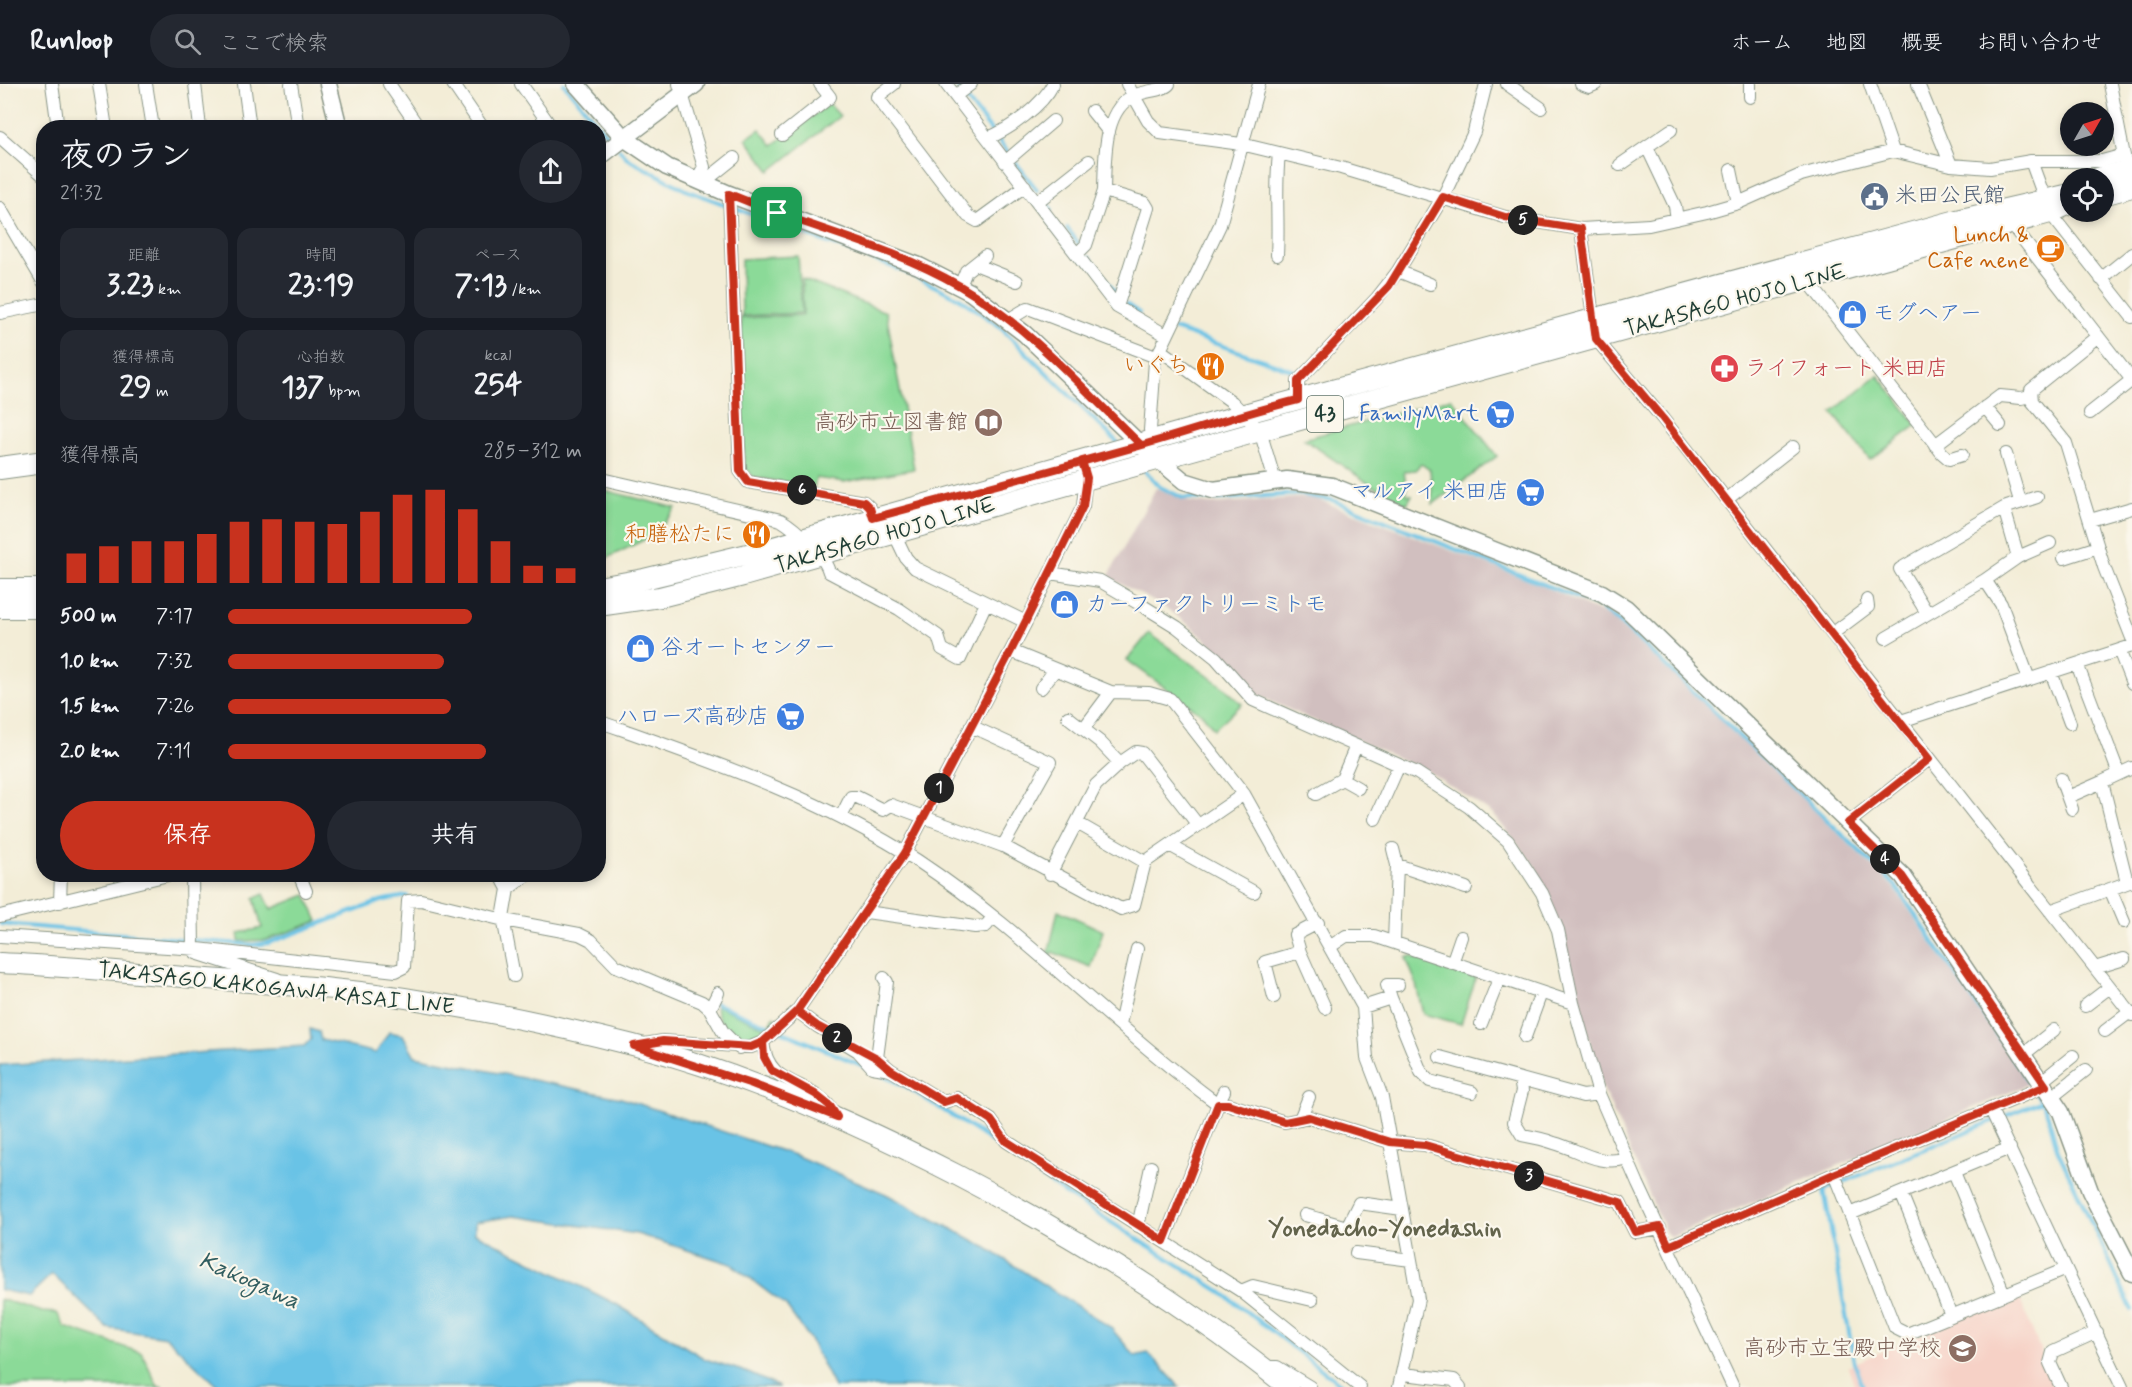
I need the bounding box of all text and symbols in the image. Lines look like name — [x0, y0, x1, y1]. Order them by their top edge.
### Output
search box — [150, 14, 570, 68]
text: Runloop — [30, 23, 114, 60]
icon: search — [171, 25, 204, 58]
text: ホーム — [1731, 29, 1793, 57]
text: 地図 — [1826, 29, 1868, 57]
text: 概要 — [1901, 29, 1943, 57]
text: お問い合わせ — [1976, 29, 2102, 57]
text: ここで検索 — [219, 30, 329, 58]
north arrow — [2060, 102, 2114, 156]
map controls — [2060, 102, 2114, 222]
text: 夜のラン — [60, 135, 192, 179]
button: share — [519, 140, 582, 203]
button: locate — [2060, 168, 2114, 222]
text: 21:32 — [60, 180, 103, 207]
public building icon: 米田公民館 — [1858, 180, 1890, 212]
place label: 米田公民館 — [1895, 182, 2005, 210]
pin — [751, 187, 802, 238]
icon: arrive — [760, 196, 793, 229]
pin: 5 — [1508, 205, 1538, 235]
text: 5 — [1518, 209, 1528, 230]
place label: Lunch & Cafe nene — [1927, 222, 2029, 275]
cafe icon: Lunch & Cafe nene — [2034, 233, 2066, 265]
text: 距離 — [128, 245, 160, 266]
text: 時間 — [305, 245, 337, 266]
text: ペース — [474, 245, 522, 266]
street label: TAKASAGO HOJO LINE — [1621, 258, 1849, 344]
text: 3.23 — [107, 266, 154, 305]
text: 23:19 — [288, 266, 354, 305]
text: 7:13 — [455, 266, 507, 305]
text: km — [154, 279, 181, 300]
text: /km — [507, 279, 541, 300]
shop icon: モグヘアー — [1836, 298, 1868, 330]
place label: モグヘアー — [1873, 300, 1982, 328]
text: kcal — [485, 345, 511, 366]
text: 獲得標高 — [112, 347, 176, 368]
text: 心拍数 — [297, 347, 345, 368]
restaurant icon: いぐち — [1194, 350, 1226, 382]
place label: いぐち — [1123, 352, 1189, 380]
pharmacy icon: ライフォート 米田店 — [1708, 353, 1740, 385]
place label: ライフォート 米田店 — [1745, 355, 1948, 383]
text: 254 — [474, 366, 522, 405]
text: 29 — [119, 368, 152, 407]
text: 137 — [281, 368, 324, 407]
text: m — [152, 381, 169, 402]
text: bpm — [324, 381, 361, 402]
road number: 43 — [1307, 396, 1343, 432]
supermarket icon: FamilyMart — [1484, 398, 1516, 430]
place label: FamilyMart — [1359, 400, 1479, 428]
library icon: 高砂市立図書館 — [973, 407, 1005, 439]
place label: 高砂市立図書館 — [814, 409, 968, 437]
text: 285–312 m — [484, 438, 582, 465]
text: 獲得標高 — [60, 442, 140, 469]
pin: 6 — [787, 475, 817, 505]
supermarket icon: マルアイ 米田店 — [1514, 476, 1546, 508]
place label: マルアイ 米田店 — [1351, 478, 1509, 506]
text: 6 — [798, 479, 806, 500]
street label: TAKASAGO HOJO LINE — [771, 491, 999, 581]
restaurant icon: 和膳松たに — [740, 519, 772, 551]
place label: 和膳松たに — [625, 521, 735, 549]
shop icon: カーファクトリーミトモ — [1049, 589, 1081, 621]
place label: カーファクトリーミトモ — [1086, 591, 1327, 619]
text: 500 m — [60, 603, 117, 630]
text: 7:17 — [156, 603, 192, 630]
shop icon: 谷オートセンター — [624, 632, 656, 664]
place label: 谷オートセンター — [661, 634, 836, 662]
text: 1.0 km — [60, 648, 119, 675]
text: 7:32 — [156, 648, 193, 675]
text: 1.5 km — [60, 693, 120, 720]
text: 7:26 — [156, 693, 194, 720]
supermarket icon: ハローズ高砂店 — [774, 701, 806, 733]
place label: ハローズ高砂店 — [617, 703, 769, 731]
text: 2.0 km — [60, 738, 120, 765]
text: 7:11 — [156, 738, 191, 765]
pin: 1 — [924, 773, 954, 803]
text: 1 — [935, 777, 943, 798]
button: 保存 — [60, 801, 315, 870]
button: 共有 — [327, 801, 582, 870]
pin: 4 — [1870, 844, 1900, 874]
text: 4 — [1880, 848, 1890, 869]
street label: TAKASAGO KAKOGAWA KASAI LINE — [96, 956, 456, 1022]
pin: 2 — [822, 1023, 852, 1053]
text: 2 — [833, 1027, 841, 1048]
pin: 3 — [1514, 1161, 1544, 1191]
text: 3 — [1525, 1165, 1533, 1186]
district label: Yonedacho-Yonedashin — [1268, 1214, 1502, 1245]
water label: Kakogawa — [193, 1245, 304, 1319]
school or university icon: 高砂市立宝殿中学校 — [1946, 1333, 1978, 1365]
place label: 高砂市立宝殿中学校 — [1743, 1335, 1941, 1363]

